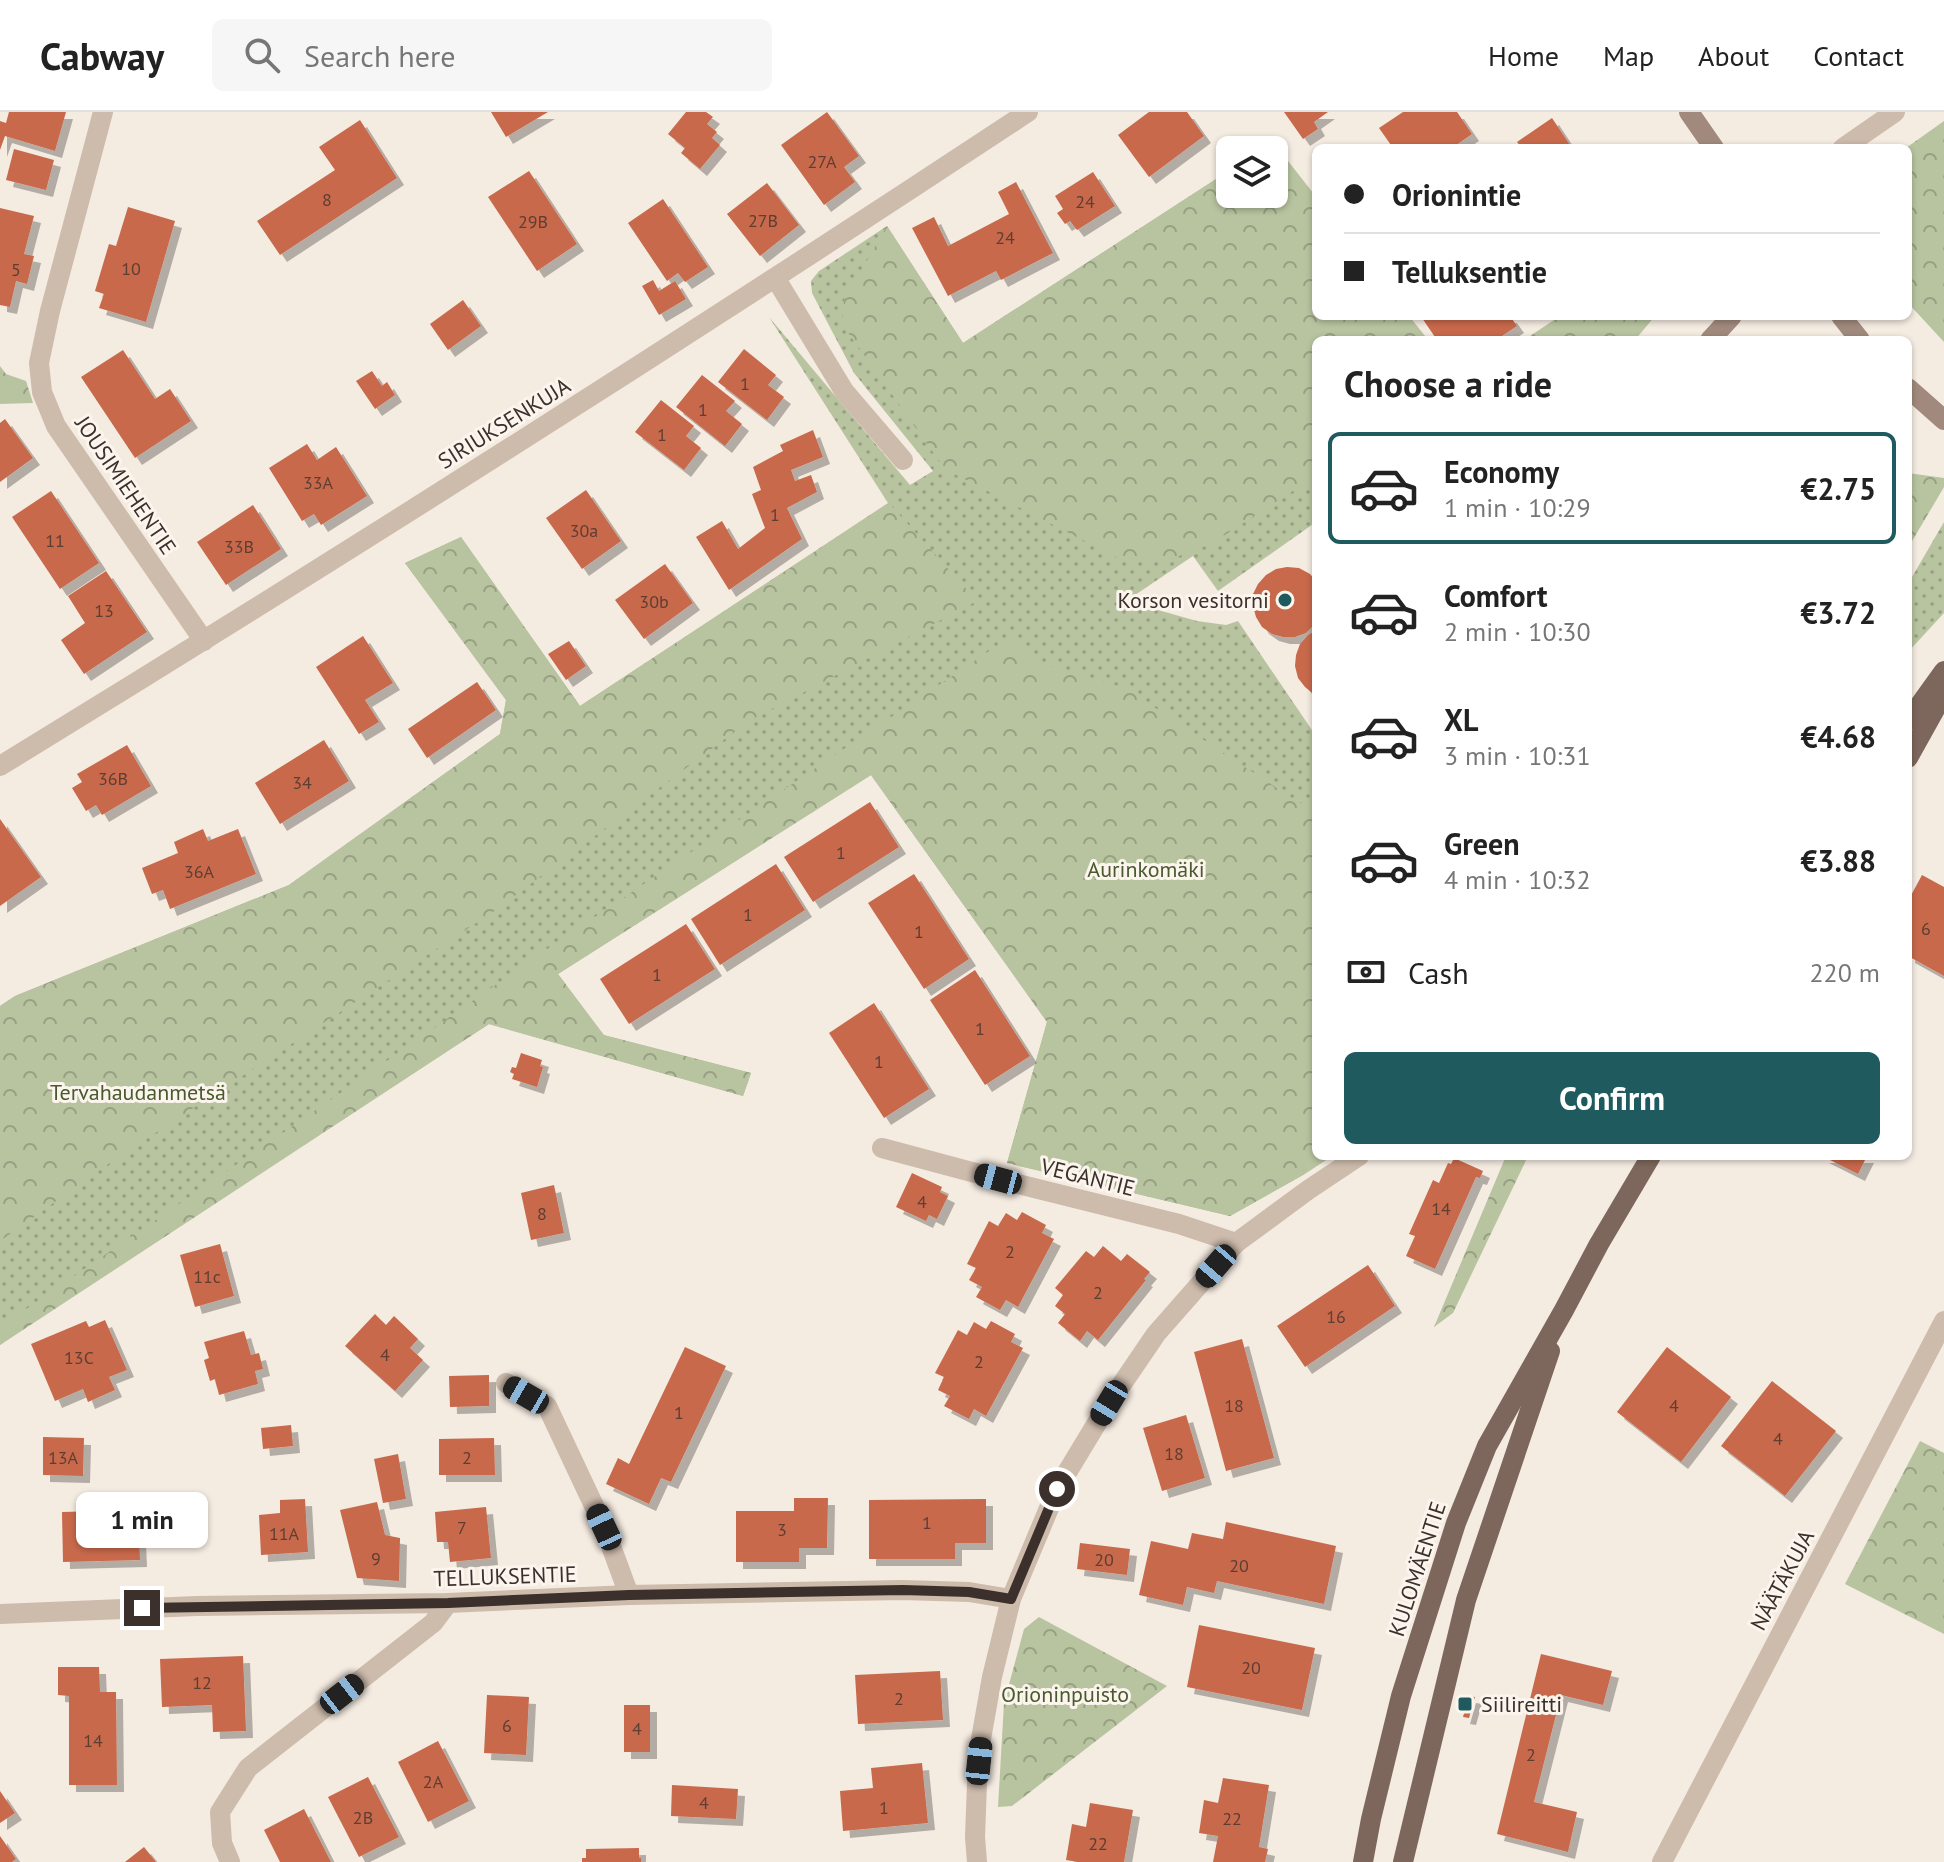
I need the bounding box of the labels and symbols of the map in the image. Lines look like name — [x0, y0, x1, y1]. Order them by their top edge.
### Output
house number: 27A — [807, 150, 837, 173]
house number: 8 — [322, 188, 332, 211]
house number: 24 — [1075, 190, 1095, 213]
house number: 27B — [748, 209, 778, 232]
house number: 29B — [518, 210, 548, 233]
house number: 24 — [995, 226, 1015, 249]
house number: 10 — [121, 257, 141, 280]
house number: 5 — [11, 258, 21, 281]
street label: SIRIUKSENKUJA — [433, 371, 575, 475]
house number: 1 — [740, 372, 750, 395]
house number: 1 — [698, 398, 708, 421]
street label: JOUSIMIEHENTIE — [69, 409, 183, 560]
house number: 1 — [657, 423, 667, 446]
house number: 33A — [303, 471, 334, 494]
house number: 1 — [770, 503, 780, 526]
house number: 30a — [570, 519, 598, 542]
house number: 11 — [45, 529, 65, 552]
house number: 33B — [224, 535, 254, 558]
place label: Korson vesitorni — [1118, 586, 1269, 614]
house number: 30b — [639, 590, 669, 613]
marker: Korson vesitorni — [1276, 591, 1294, 609]
house number: 13 — [94, 599, 114, 622]
house number: 36B — [98, 767, 128, 790]
house number: 34 — [292, 771, 312, 794]
house number: 1 — [836, 841, 846, 864]
park label: Aurinkomäki — [1087, 855, 1205, 883]
house number: 36A — [184, 860, 215, 883]
house number: 1 — [743, 903, 753, 926]
house number: 6 — [1921, 917, 1931, 940]
house number: 1 — [914, 920, 924, 943]
house number: 1 — [652, 963, 662, 986]
house number: 1 — [975, 1017, 985, 1040]
house number: 1 — [874, 1050, 884, 1073]
park label: Tervahaudanmetsä — [50, 1078, 226, 1106]
street label: VEGANTIE — [1037, 1152, 1138, 1202]
car — [972, 1161, 1024, 1197]
house number: 4 — [917, 1190, 927, 1213]
house number: 14 — [1431, 1197, 1451, 1220]
house number: 8 — [537, 1202, 547, 1225]
house number: 2 — [1005, 1240, 1015, 1263]
car — [1191, 1240, 1241, 1292]
house number: 11c — [193, 1265, 221, 1288]
house number: 2 — [1093, 1281, 1103, 1304]
house number: 16 — [1326, 1305, 1346, 1328]
house number: 4 — [380, 1343, 390, 1366]
house number: 13C — [64, 1346, 94, 1369]
house number: 2 — [974, 1350, 984, 1373]
car — [499, 1373, 553, 1417]
car — [1086, 1376, 1132, 1430]
house number: 18 — [1224, 1394, 1244, 1417]
house number: 4 — [1669, 1394, 1679, 1417]
house number: 1 — [674, 1401, 684, 1424]
house number: 4 — [1773, 1427, 1783, 1450]
house number: 18 — [1164, 1442, 1184, 1465]
house number: 13A — [48, 1446, 79, 1469]
house number: 2 — [462, 1446, 472, 1469]
route start — [1039, 1471, 1075, 1507]
callout: 1 min — [76, 1492, 208, 1548]
street label: KULOMÄENTIE — [1382, 1498, 1452, 1640]
car — [583, 1500, 625, 1554]
house number: 1 — [922, 1511, 932, 1534]
house number: 7 — [457, 1516, 467, 1539]
house number: 3 — [777, 1518, 787, 1541]
house number: 11A — [269, 1522, 300, 1545]
street label: NÄÄTÄKUJA — [1744, 1525, 1820, 1635]
house number: 9 — [371, 1547, 381, 1570]
house number: 20 — [1094, 1548, 1114, 1571]
house number: 20 — [1229, 1554, 1249, 1577]
street label: TELLUKSENTIE — [433, 1560, 577, 1592]
route end — [124, 1590, 160, 1626]
house number: 20 — [1241, 1656, 1261, 1679]
car — [316, 1670, 368, 1718]
house number: 12 — [192, 1671, 212, 1694]
park label: Orioninpuisto — [1001, 1680, 1129, 1708]
house number: 2 — [894, 1687, 904, 1710]
place label: Siilireitti — [1481, 1690, 1562, 1718]
marker: Siilireitti — [1456, 1695, 1474, 1713]
house number: 6 — [502, 1714, 512, 1737]
house number: 4 — [632, 1717, 642, 1740]
house number: 14 — [83, 1729, 103, 1752]
car — [965, 1736, 993, 1786]
house number: 2 — [1526, 1743, 1536, 1766]
house number: 2A — [423, 1770, 444, 1793]
house number: 4 — [699, 1791, 709, 1814]
house number: 1 — [879, 1796, 889, 1819]
house number: 2B — [353, 1806, 373, 1829]
house number: 22 — [1222, 1807, 1242, 1830]
house number: 22 — [1088, 1832, 1108, 1855]

